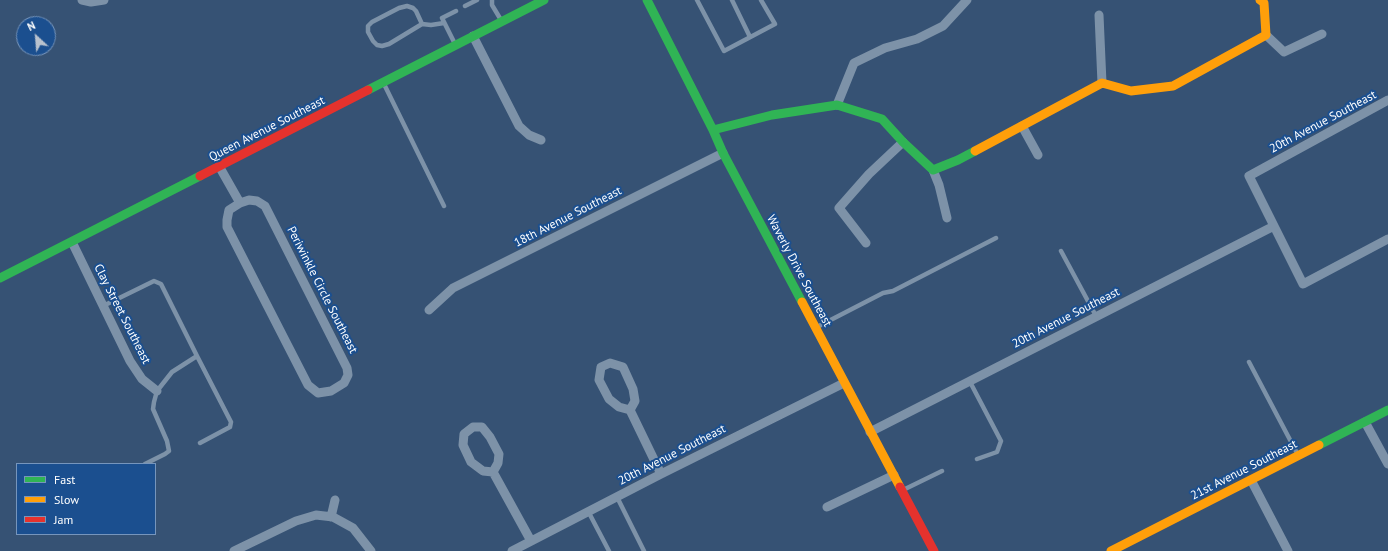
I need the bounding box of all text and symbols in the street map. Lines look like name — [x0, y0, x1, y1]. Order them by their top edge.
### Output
north arrow — [16, 16, 56, 56]
text: N — [25, 18, 37, 34]
street label: 20th Avenue Southeast — [1267, 88, 1379, 156]
street label: Queen Avenue Southeast — [207, 93, 327, 165]
street label: 18th Avenue Southeast — [512, 184, 624, 250]
street label: Waverly Drive Southeast — [763, 213, 835, 329]
street label: Periwinkle Circle Southeast — [284, 224, 360, 356]
street label: Clay Street Southeast — [91, 262, 153, 366]
street label: 20th Avenue Southeast — [1010, 285, 1122, 351]
street label: 20th Avenue Southeast — [616, 422, 728, 488]
street label: 21st Avenue Southeast — [1189, 437, 1299, 503]
legend — [16, 463, 156, 535]
text: Fast — [54, 472, 75, 487]
text: Slow — [54, 492, 79, 507]
text: Jam — [54, 512, 73, 527]

